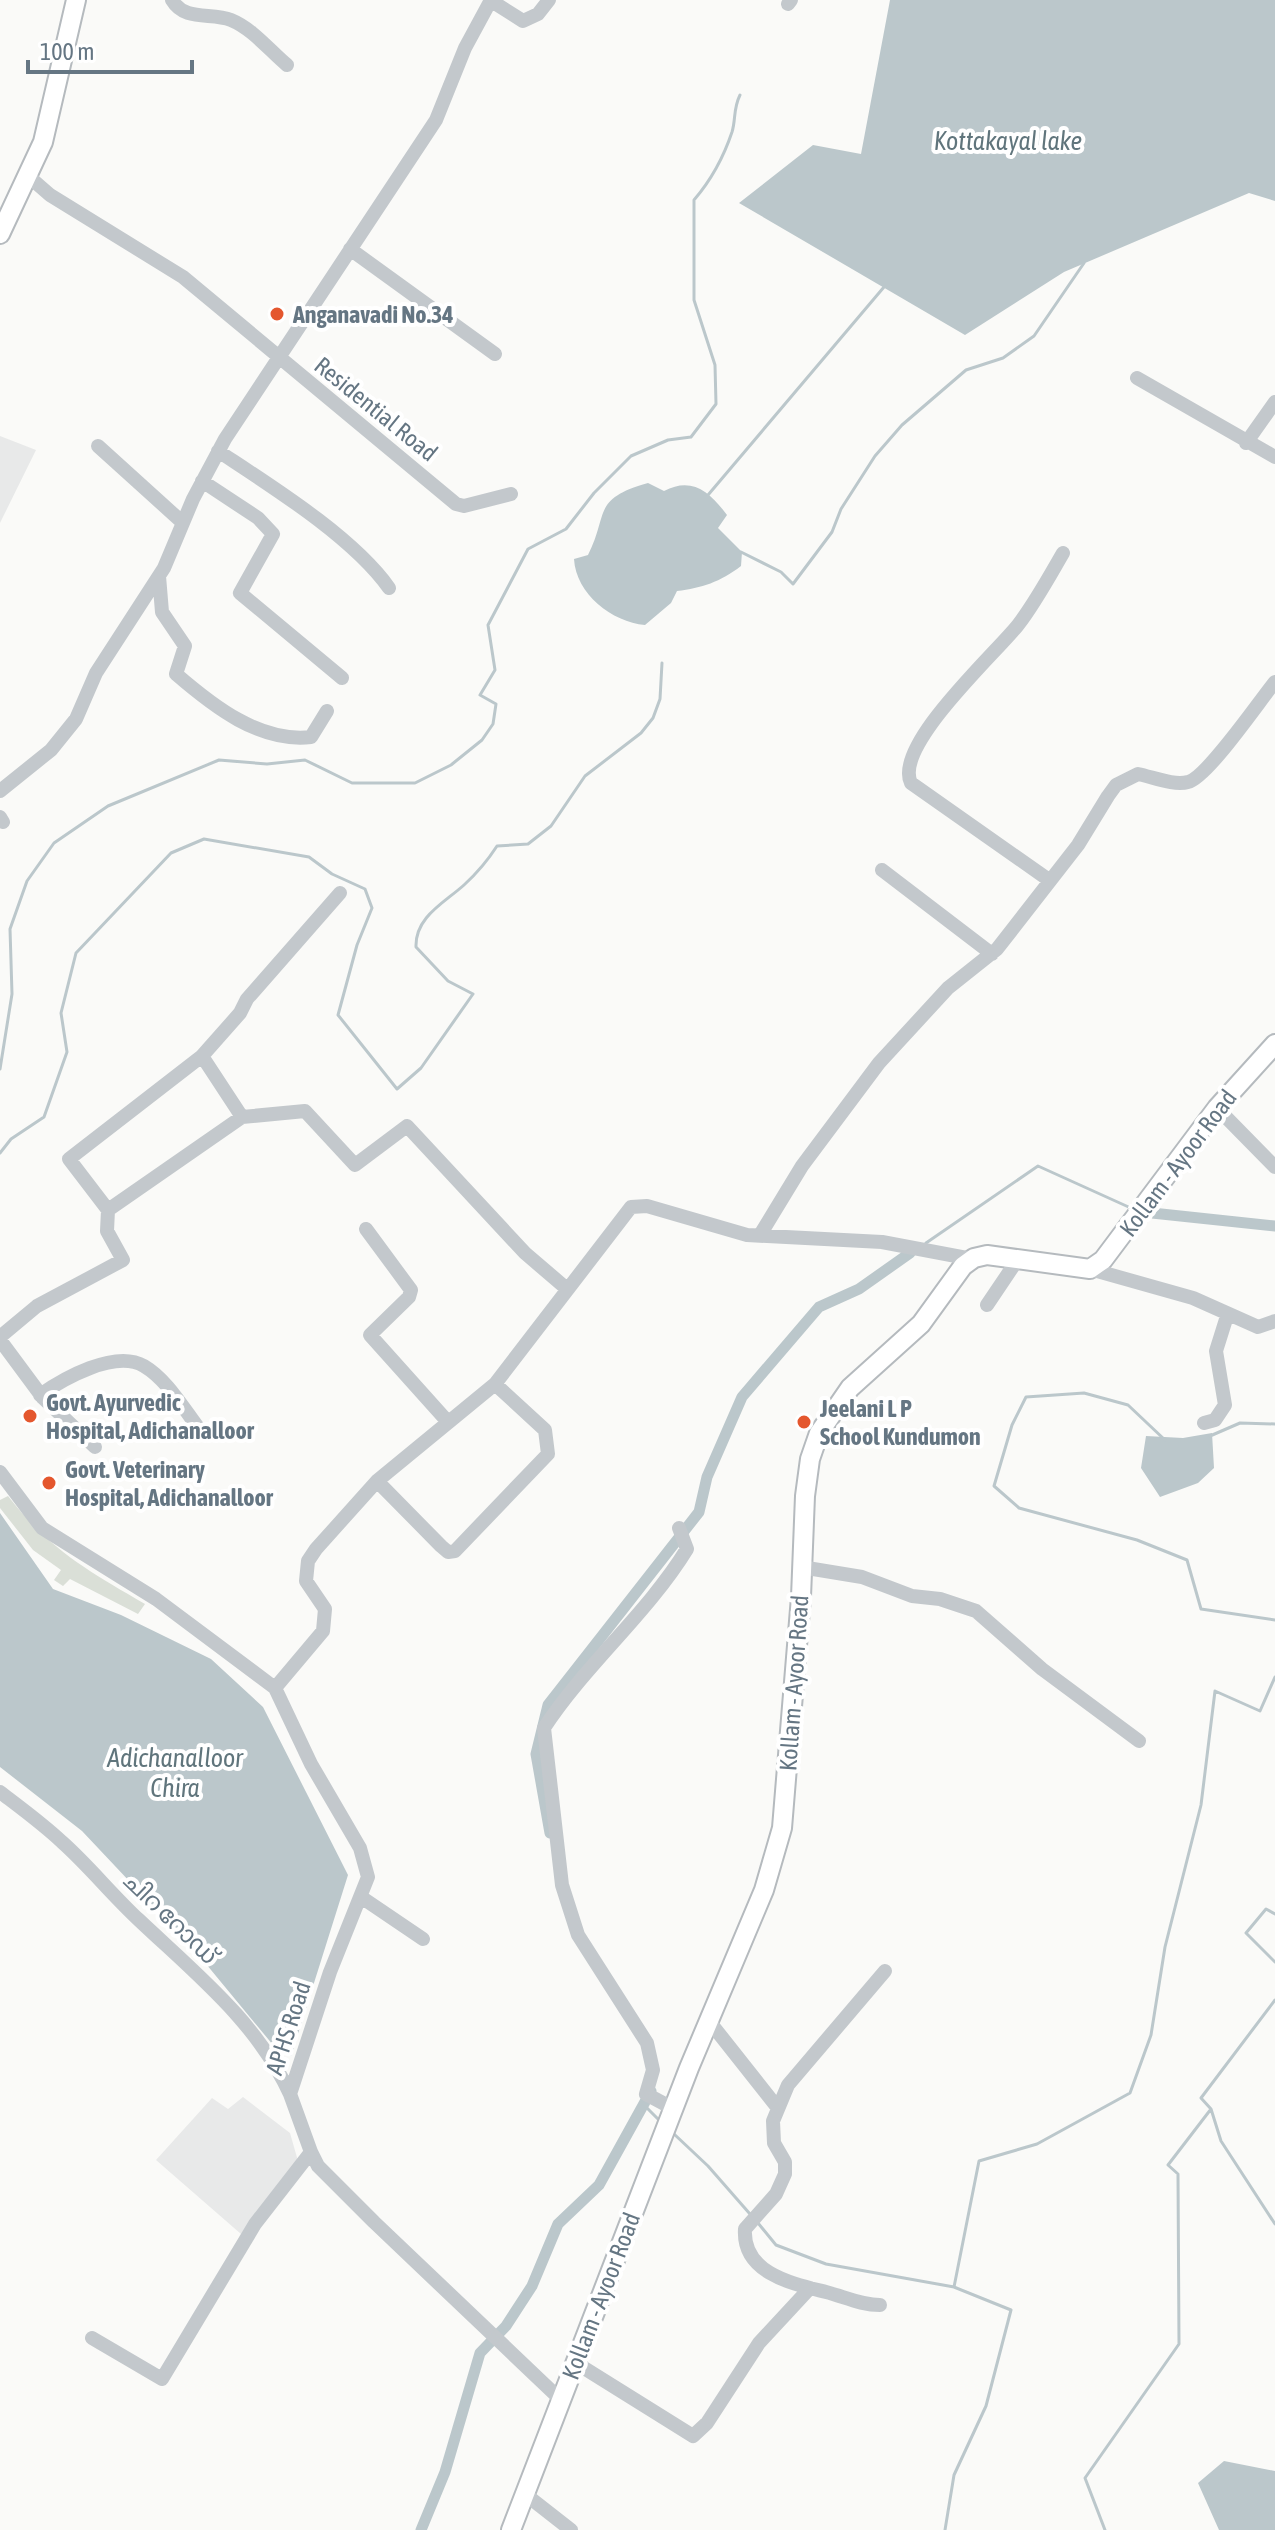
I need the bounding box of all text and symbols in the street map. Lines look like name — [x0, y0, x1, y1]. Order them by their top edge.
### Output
scale bar — [28, 24, 192, 74]
text: 100 m — [40, 38, 94, 65]
water label: Kottakayal lake — [934, 126, 1082, 156]
place label: Anganavadi No.34 — [292, 301, 453, 328]
marker: Anganavadi No.34 — [268, 305, 286, 323]
street label: Residential Road — [309, 351, 443, 467]
street label: Kollam - Ayoor Road — [1114, 1084, 1242, 1242]
place label: Govt. Ayurvedic Hospital, Adichanalloor — [46, 1389, 255, 1444]
place label: Jeelani L P School Kundumon — [819, 1395, 981, 1450]
marker: Govt. Ayurvedic Hospital, Adichanalloor — [21, 1407, 39, 1425]
marker: Jeelani L P School Kundumon — [795, 1413, 813, 1431]
place label: Govt. Veterinary Hospital, Adichanalloor — [65, 1456, 274, 1511]
marker: Govt. Veterinary Hospital, Adichanalloor — [40, 1474, 58, 1492]
street label: Kollam - Ayoor Road — [774, 1594, 814, 1772]
water label: Adichanalloor Chira — [106, 1743, 244, 1803]
street label: ചിറ റോഡ് — [119, 1867, 225, 1971]
street label: APHS Road — [260, 1978, 316, 2078]
street label: Kollam - Ayoor Road — [557, 2209, 645, 2383]

